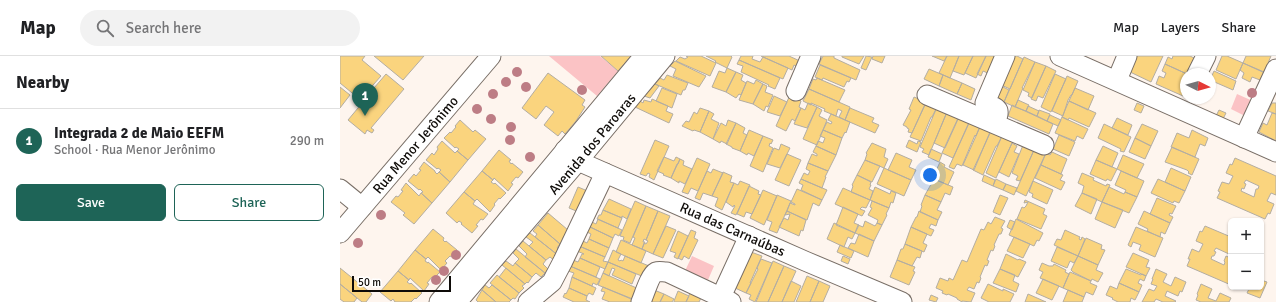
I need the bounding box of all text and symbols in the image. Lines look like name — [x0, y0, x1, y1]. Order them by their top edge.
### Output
search box — [80, 10, 360, 46]
text: Map — [20, 16, 56, 40]
icon: search — [94, 17, 116, 39]
text: Search here — [126, 19, 201, 37]
text: Map — [1113, 19, 1139, 36]
text: Layers — [1161, 19, 1200, 36]
text: Share — [1222, 19, 1256, 36]
north arrow — [1180, 68, 1216, 104]
text: Nearby — [16, 72, 69, 93]
pin: 1 — [352, 83, 378, 116]
street label: Avenida dos Paroaras — [545, 90, 639, 198]
street label: Rua Menor Jerônimo — [369, 93, 462, 197]
text: Integrada 2 de Maio EEFM — [54, 124, 224, 142]
text: 1 — [25, 133, 33, 149]
text: 290 m — [290, 133, 324, 149]
text: School · Rua Menor Jerônimo — [54, 142, 215, 158]
your location — [920, 165, 940, 185]
button: Save — [16, 184, 166, 221]
button: Share — [174, 184, 324, 221]
street label: Rua das Carnaúbas — [677, 198, 788, 260]
map controls — [1228, 218, 1264, 290]
button: + — [1228, 218, 1264, 254]
button: − — [1228, 254, 1264, 290]
scale bar — [352, 274, 451, 293]
text: 50 m — [358, 276, 381, 289]

